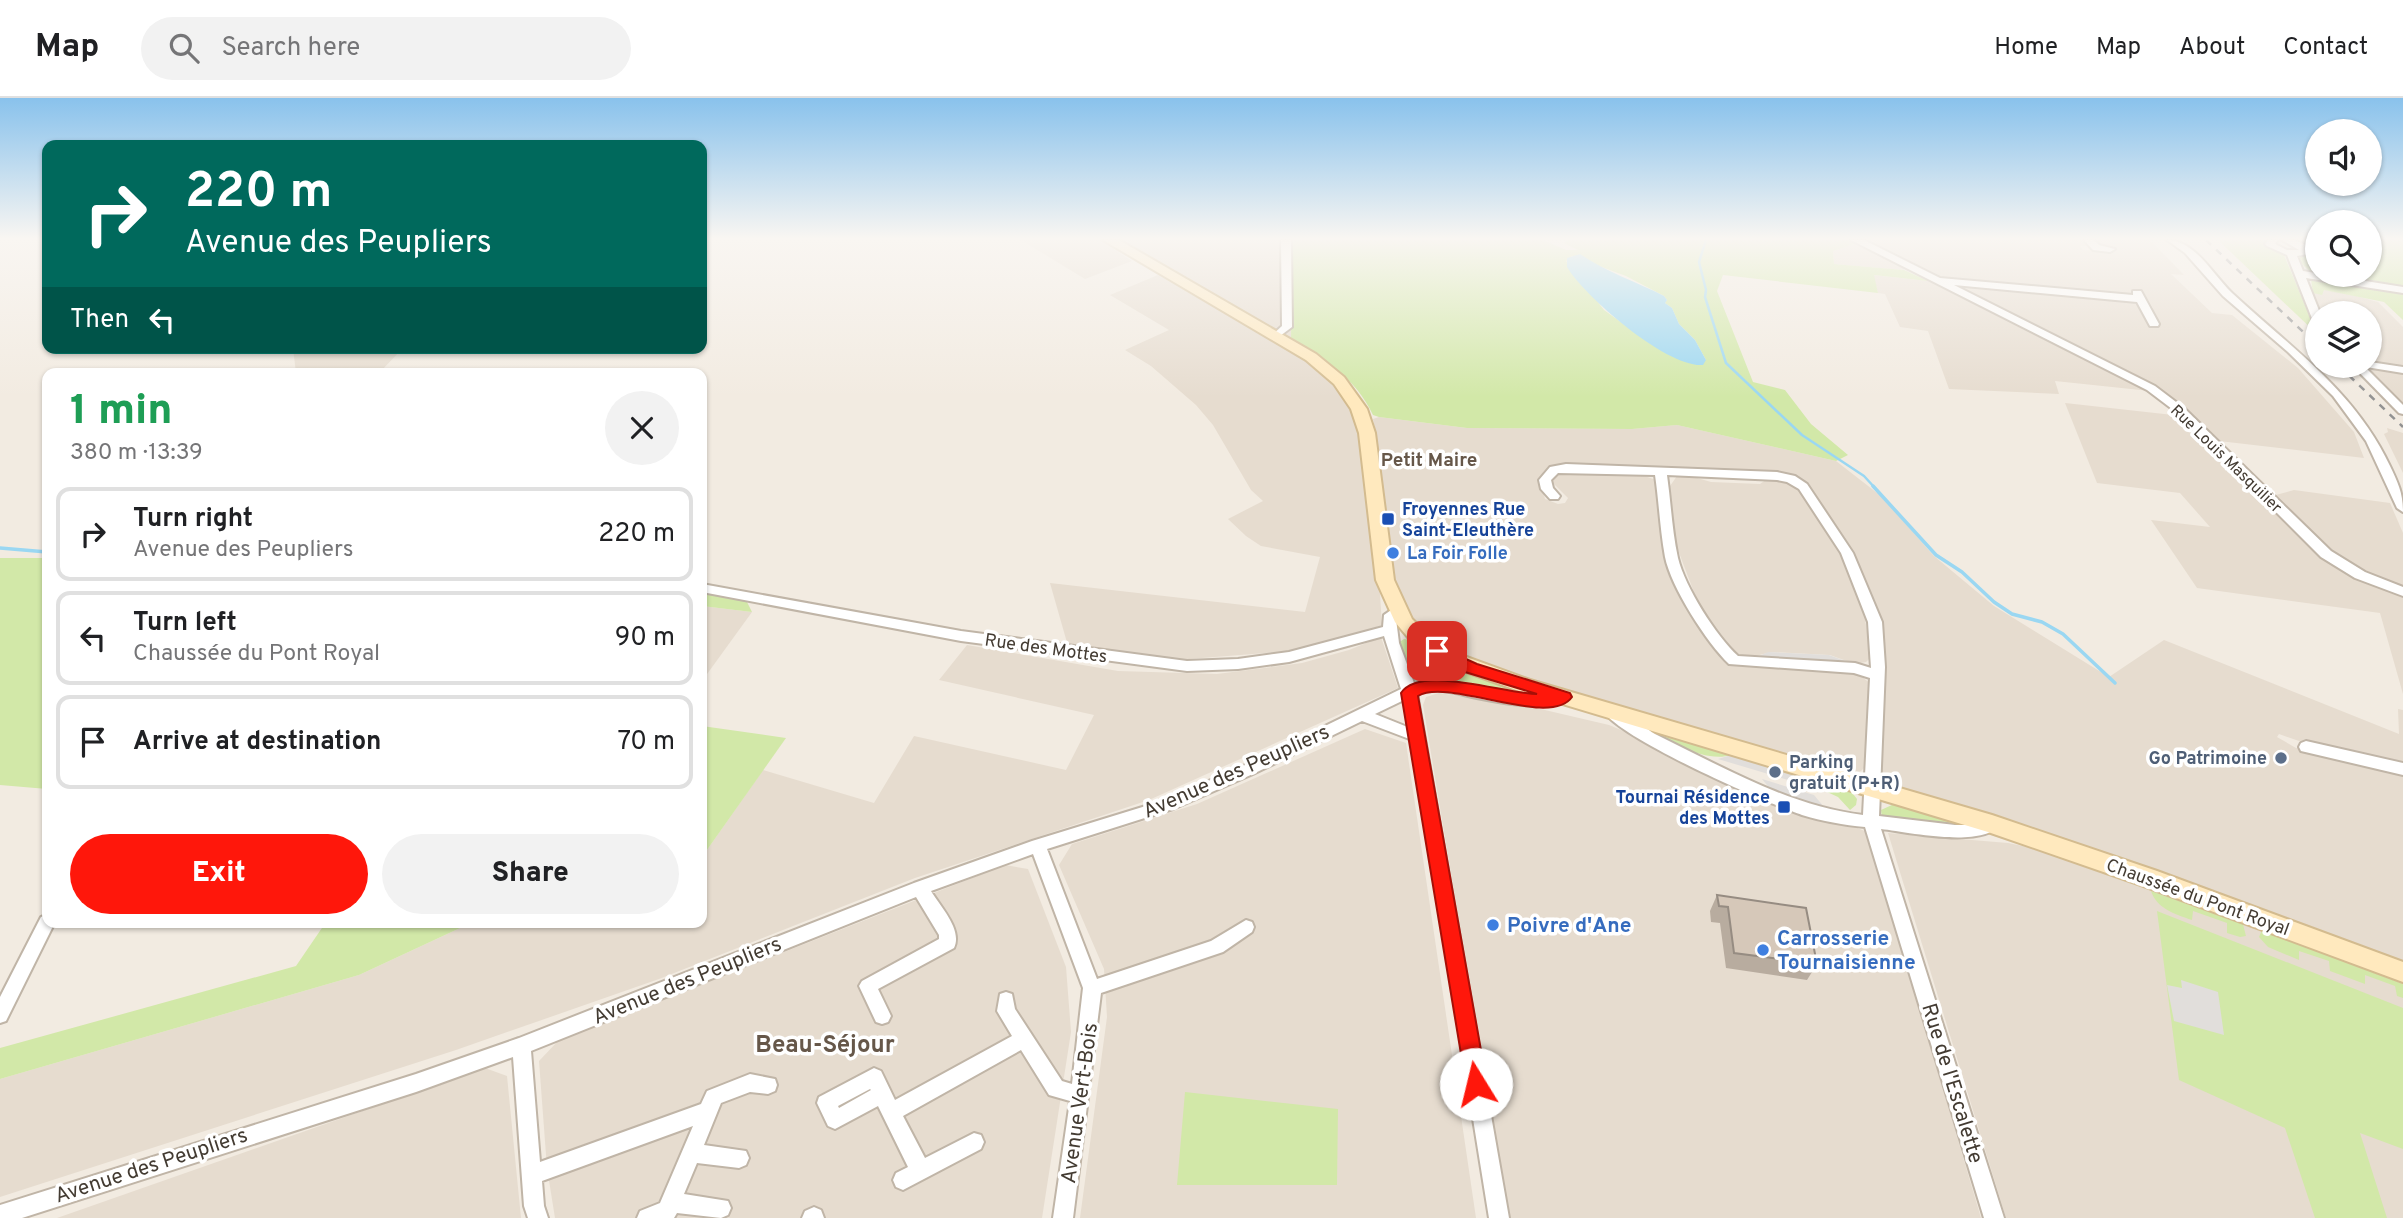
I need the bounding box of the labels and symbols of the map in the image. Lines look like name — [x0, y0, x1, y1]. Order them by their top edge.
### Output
street label: Rue Louis Masquilier — [2166, 401, 2286, 518]
district label: Petit Maire — [1381, 449, 1477, 473]
place label: Froyennes Rue Saint-Eleuthère — [1402, 499, 1534, 543]
marker: Froyennes Rue Saint-Eleuthère — [1380, 511, 1396, 527]
place label: La Foir Folle — [1407, 543, 1508, 566]
marker: La Foir Folle — [1385, 545, 1401, 561]
pin — [1407, 621, 1467, 681]
street label: Rue des Mottes — [983, 630, 1109, 669]
street label: Avenue des Peupliers — [1139, 719, 1334, 826]
place label: Go Patrimoine — [2148, 748, 2267, 771]
marker: Go Patrimoine — [2273, 750, 2289, 766]
place label: Parking gratuit (P+R) — [1789, 752, 1900, 796]
marker: Parking gratuit (P+R) — [1767, 764, 1783, 780]
place label: Tournai Résidence des Mottes — [1616, 787, 1770, 831]
marker: Tournai Résidence des Mottes — [1776, 799, 1792, 815]
street label: Chaussée du Pont Royal — [2103, 855, 2292, 942]
place label: Poivre d'Ane — [1507, 913, 1631, 940]
marker: Poivre d'Ane — [1485, 917, 1501, 933]
place label: Carrosserie Tournaisienne — [1777, 926, 1916, 977]
street label: Avenue des Peupliers — [589, 931, 786, 1032]
marker: Carrosserie Tournaisienne — [1755, 942, 1771, 958]
street label: Rue de l'Escalette — [1914, 1000, 1989, 1167]
street label: Avenue Vert-Bois — [1056, 1021, 1105, 1185]
district label: Beau-Séjour — [755, 1031, 895, 1061]
position arrow — [1439, 1047, 1513, 1121]
street label: Avenue des Peupliers — [52, 1122, 251, 1210]

